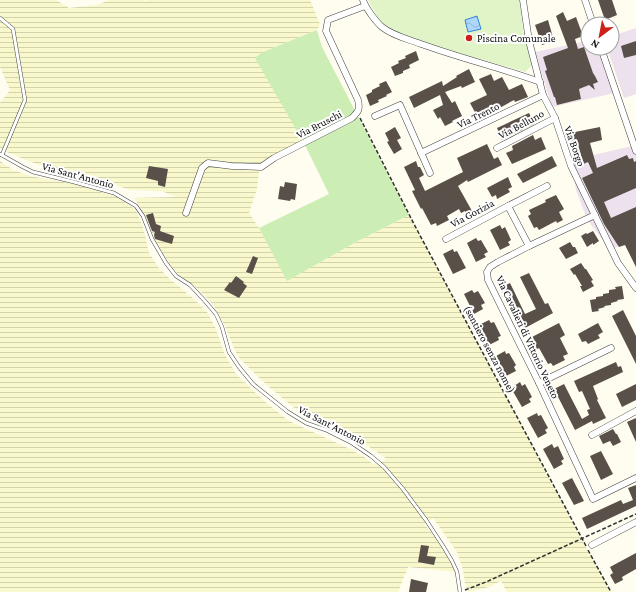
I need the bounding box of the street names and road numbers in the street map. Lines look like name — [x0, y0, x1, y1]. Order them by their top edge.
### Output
street label: Via Trento — [455, 99, 502, 130]
street label: Via Bruschi — [294, 107, 344, 141]
street label: Via Belluno — [496, 107, 546, 141]
street label: Via Borgo — [561, 124, 588, 169]
street label: Via Sant'Antonio — [41, 160, 116, 190]
street label: Via Gorizia — [448, 196, 496, 230]
street label: Via Cavalieri di Vittorio Veneto — [494, 274, 562, 401]
street label: (sentiero senza nome) — [461, 303, 518, 395]
street label: Via Sant'Antonio — [296, 403, 368, 447]

